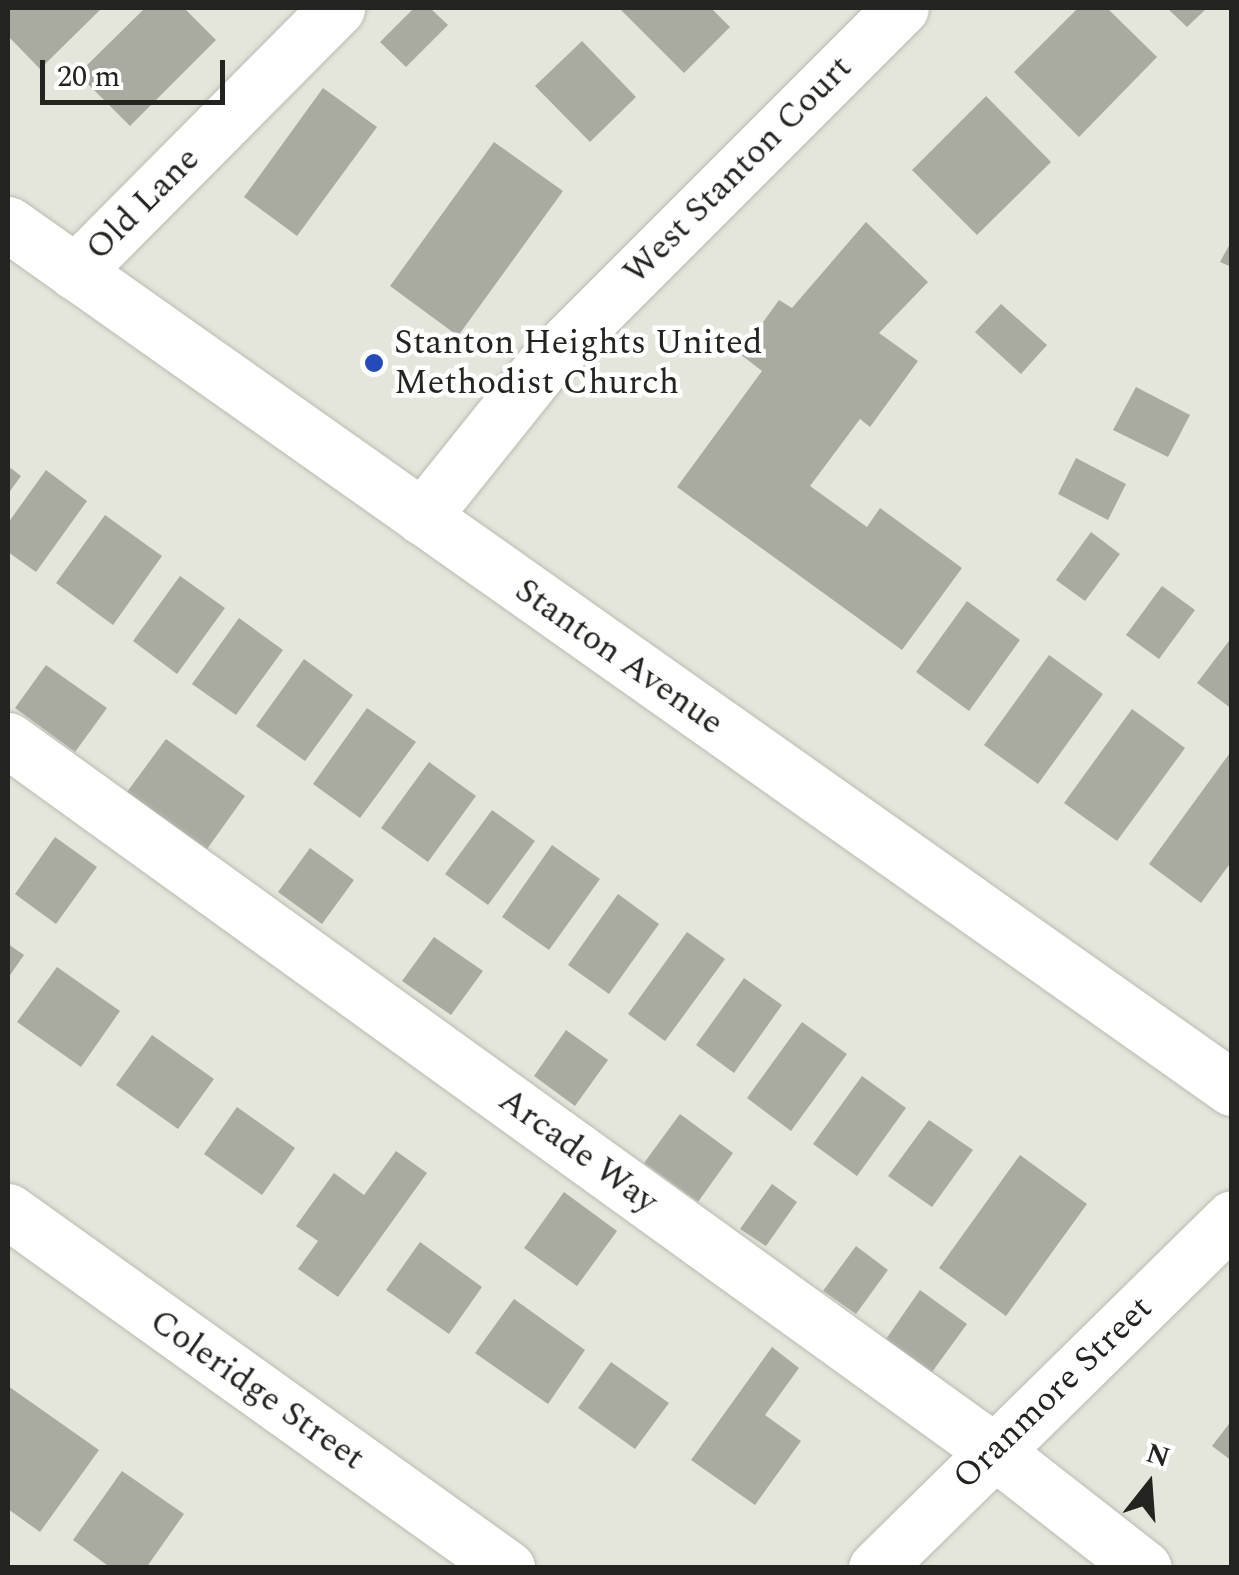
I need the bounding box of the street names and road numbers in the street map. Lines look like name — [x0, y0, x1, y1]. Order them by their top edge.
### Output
street label: West Stanton Court — [615, 47, 861, 293]
street label: Old Lane — [77, 138, 209, 270]
street label: Stanton Avenue — [507, 570, 731, 744]
street label: Arcade Way — [490, 1079, 666, 1223]
street label: Oranmore Street — [945, 1287, 1161, 1499]
street label: Coleridge Street — [142, 1300, 372, 1480]

